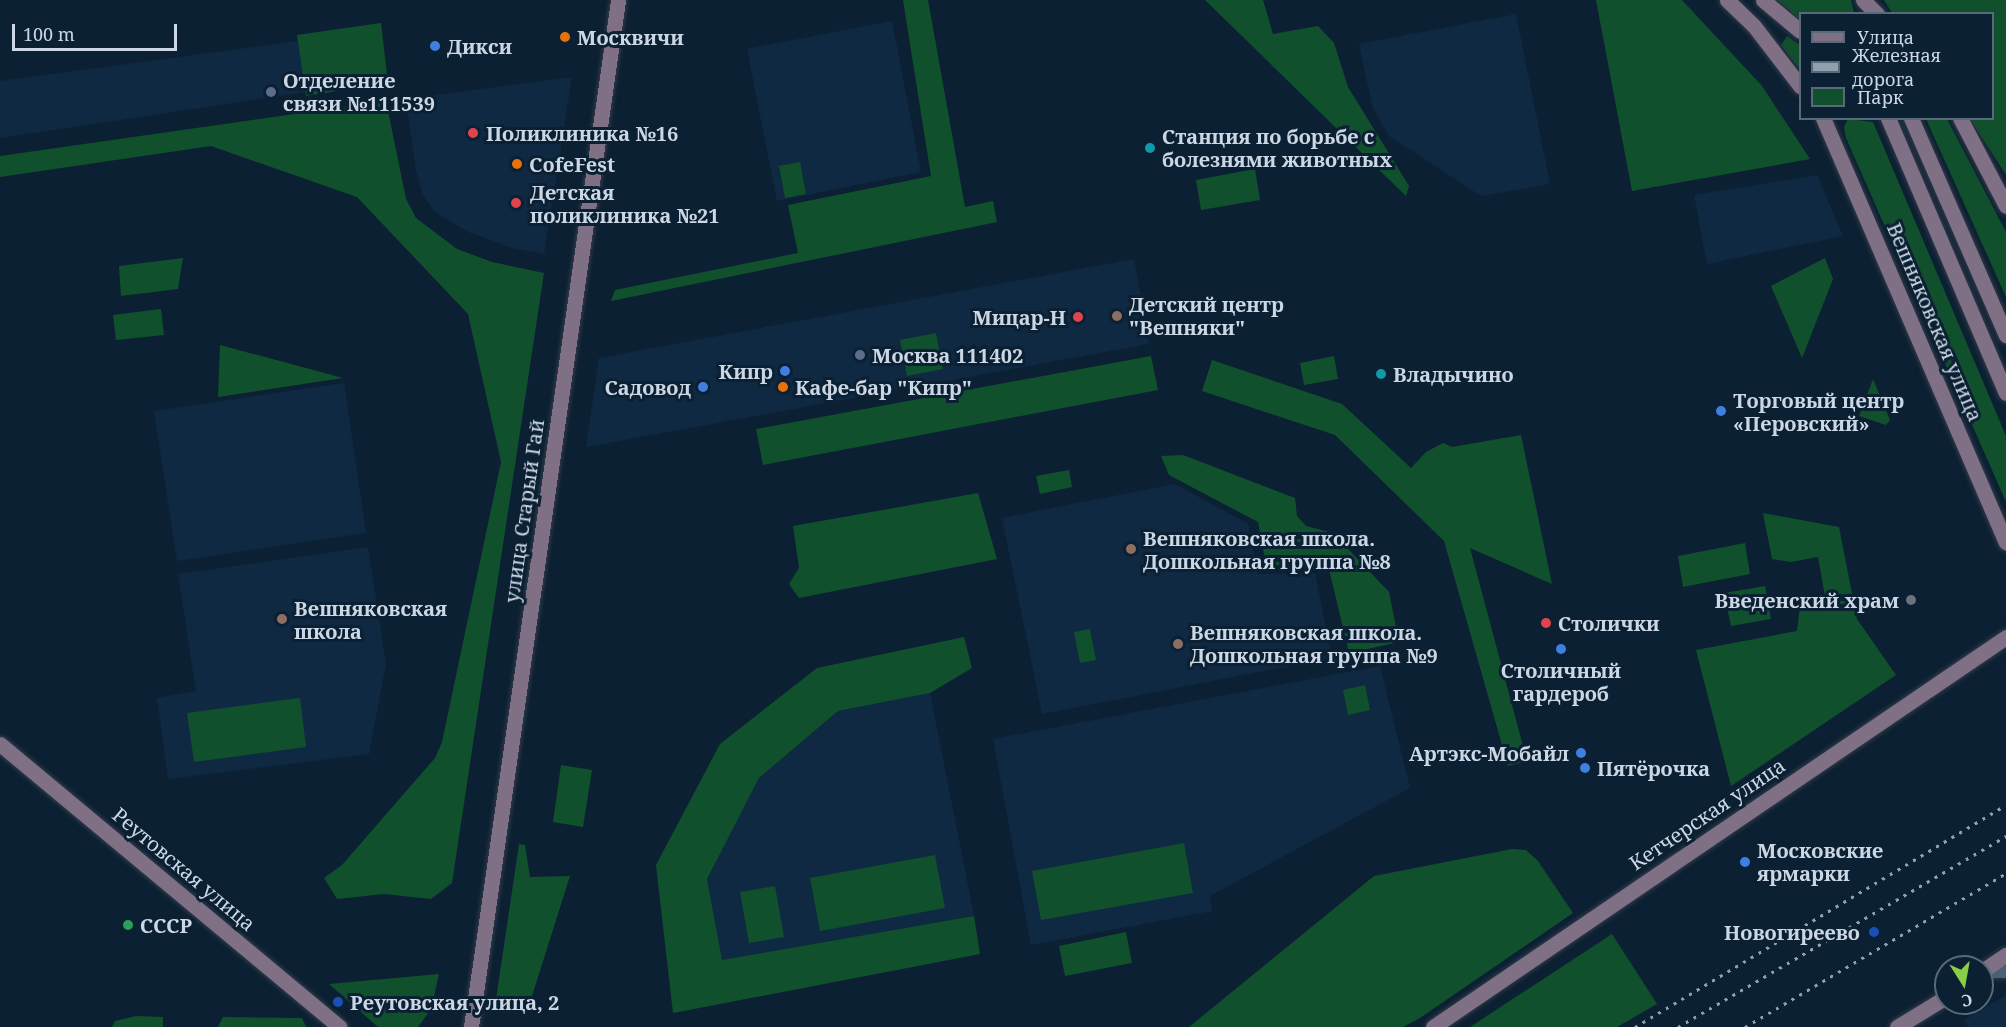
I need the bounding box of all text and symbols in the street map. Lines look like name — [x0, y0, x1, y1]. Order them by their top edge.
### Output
scale bar — [15, 12, 180, 50]
legend — [1799, 12, 1994, 120]
text: 100 m — [23, 22, 75, 46]
place label: Москвичи — [577, 25, 684, 49]
text: Улица — [1857, 25, 1914, 49]
marker: Москвичи — [558, 30, 572, 44]
place label: Дикси — [447, 34, 512, 58]
marker: Дикси — [428, 39, 442, 53]
text: Железная дорога — [1852, 43, 1941, 91]
place label: Отделение связи №111539 — [283, 68, 435, 115]
marker: Отделение связи №111539 — [264, 85, 278, 99]
text: Парк — [1857, 85, 1904, 109]
place label: Поликлиника №16 — [486, 121, 678, 145]
marker: Поликлиника №16 — [464, 124, 482, 142]
place label: Станция по борьбе с болезнями животных — [1162, 124, 1392, 171]
marker: Станция по борьбе с болезнями животных — [1143, 141, 1157, 155]
place label: CofeFest — [529, 152, 615, 176]
marker: CofeFest — [510, 157, 524, 171]
place label: Детская поликлиника №21 — [530, 180, 720, 227]
marker: Детская поликлиника №21 — [507, 194, 525, 212]
street label: Вешняковская улица — [1882, 219, 1988, 425]
place label: Детский центр "Вешняки" — [1129, 292, 1284, 339]
place label: Мицар-Н — [972, 305, 1066, 329]
marker: Детский центр "Вешняки" — [1110, 309, 1124, 323]
marker: Мицар-Н — [1071, 310, 1085, 324]
place label: Москва 111402 — [872, 343, 1023, 367]
marker: Москва 111402 — [853, 348, 867, 362]
place label: Кипр — [719, 359, 773, 383]
place label: Владычино — [1393, 362, 1514, 386]
marker: Кипр — [778, 364, 792, 378]
marker: Владычино — [1374, 367, 1388, 381]
place label: Садовод — [605, 375, 691, 399]
place label: Кафе-бар "Кипр" — [795, 375, 972, 399]
marker: Садовод — [696, 380, 710, 394]
marker: Кафе-бар "Кипр" — [776, 380, 790, 394]
place label: Торговый центр «Перовский» — [1733, 388, 1904, 435]
marker: Торговый центр «Перовский» — [1714, 404, 1728, 418]
street label: улица Старый Гай — [499, 418, 549, 604]
place label: Вешняковская школа. Дошкольная группа №8 — [1143, 526, 1391, 573]
marker: Вешняковская школа. Дошкольная группа №8 — [1124, 542, 1138, 556]
place label: Введенский храм — [1715, 588, 1899, 612]
marker: Введенский храм — [1904, 593, 1918, 607]
place label: Вешняковская школа — [294, 596, 447, 643]
place label: Столички — [1558, 611, 1660, 635]
marker: Вешняковская школа — [275, 612, 289, 626]
marker: Столички — [1539, 616, 1553, 630]
place label: Вешняковская школа. Дошкольная группа №9 — [1190, 620, 1438, 667]
marker: Вешняковская школа. Дошкольная группа №9 — [1171, 637, 1185, 651]
marker: Столичный гардероб — [1554, 642, 1568, 656]
place label: Столичный гардероб — [1501, 658, 1621, 705]
place label: Артэкс-Мобайл — [1409, 741, 1569, 765]
marker: Артэкс-Мобайл — [1574, 746, 1588, 760]
street label: Кетчерская улица — [1624, 753, 1790, 875]
place label: Пятёрочка — [1597, 756, 1710, 780]
marker: Пятёрочка — [1578, 761, 1592, 775]
street label: Реутовская улица — [108, 802, 260, 936]
place label: Московские ярмарки — [1757, 838, 1883, 885]
marker: Московские ярмарки — [1738, 855, 1752, 869]
place label: СССР — [140, 913, 192, 937]
marker: СССР — [121, 918, 135, 932]
place label: Новогиреево — [1724, 920, 1860, 944]
marker: Новогиреево — [1865, 923, 1883, 941]
north arrow — [1934, 955, 1994, 1015]
text: С — [1960, 989, 1974, 1013]
place label: Реутовская улица, 2 — [350, 990, 559, 1014]
marker: Реутовская улица, 2 — [331, 995, 345, 1009]

